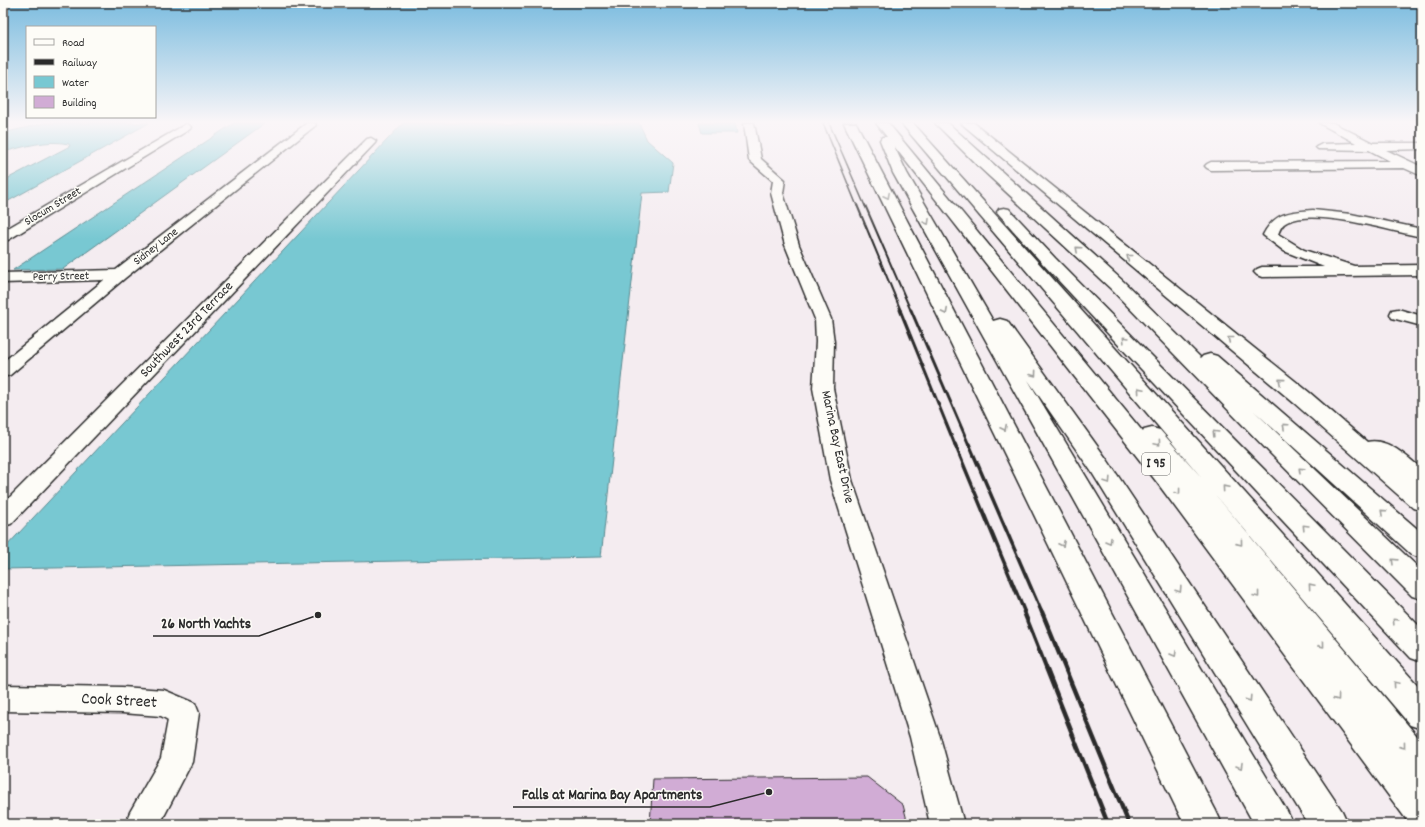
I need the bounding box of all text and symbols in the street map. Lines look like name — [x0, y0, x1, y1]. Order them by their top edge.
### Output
legend — [26, 26, 156, 118]
text: Road — [62, 35, 84, 52]
text: Railway — [62, 55, 98, 72]
text: Water — [62, 75, 89, 92]
text: Building — [62, 95, 97, 112]
street label: Slocum Street — [21, 183, 85, 231]
one-way arrow — [882, 191, 890, 199]
one-way arrow — [922, 218, 929, 225]
street label: Sidney Lane — [130, 224, 182, 270]
one-way arrow — [1075, 247, 1083, 254]
one-way arrow — [1127, 254, 1134, 261]
street label: Perry Street — [33, 268, 90, 286]
street label: Southwest 23rd Terrace — [136, 277, 238, 383]
one-way arrow — [940, 307, 948, 315]
one-way arrow — [1122, 336, 1130, 344]
one-way arrow — [1228, 337, 1235, 344]
one-way arrow — [1029, 370, 1037, 377]
one-way arrow — [1279, 378, 1286, 385]
one-way arrow — [1138, 388, 1145, 395]
street label: Marina Bay East Drive — [815, 389, 859, 505]
one-way arrow — [999, 423, 1007, 431]
one-way arrow — [1283, 423, 1290, 430]
one-way arrow — [1212, 430, 1220, 438]
one-way arrow — [1153, 438, 1160, 445]
road number: I 95 — [1142, 453, 1170, 475]
one-way arrow — [1298, 467, 1306, 475]
one-way arrow — [1104, 477, 1111, 484]
one-way arrow — [1223, 486, 1230, 493]
one-way arrow — [1173, 488, 1180, 495]
one-way arrow — [1380, 510, 1387, 517]
one-way arrow — [1302, 524, 1310, 532]
one-way arrow — [1105, 537, 1112, 544]
one-way arrow — [1058, 539, 1065, 547]
one-way arrow — [1236, 539, 1243, 546]
one-way arrow — [1391, 558, 1399, 566]
one-way arrow — [1308, 584, 1315, 591]
one-way arrow — [1174, 586, 1182, 593]
one-way arrow — [1253, 590, 1260, 597]
callout: 26 North Yachts — [153, 609, 259, 636]
text: 26 North Yachts — [161, 614, 251, 636]
one-way arrow — [1392, 618, 1400, 626]
one-way arrow — [1317, 640, 1324, 647]
one-way arrow — [1170, 650, 1177, 657]
one-way arrow — [1394, 682, 1401, 689]
street label: Cook Street — [81, 688, 157, 716]
one-way arrow — [1332, 693, 1339, 700]
one-way arrow — [1244, 695, 1251, 702]
one-way arrow — [1399, 741, 1406, 748]
one-way arrow — [1235, 762, 1242, 769]
callout: Falls at Marina Bay Apartments — [513, 780, 710, 807]
text: Falls at Marina Bay Apartments — [522, 785, 702, 807]

